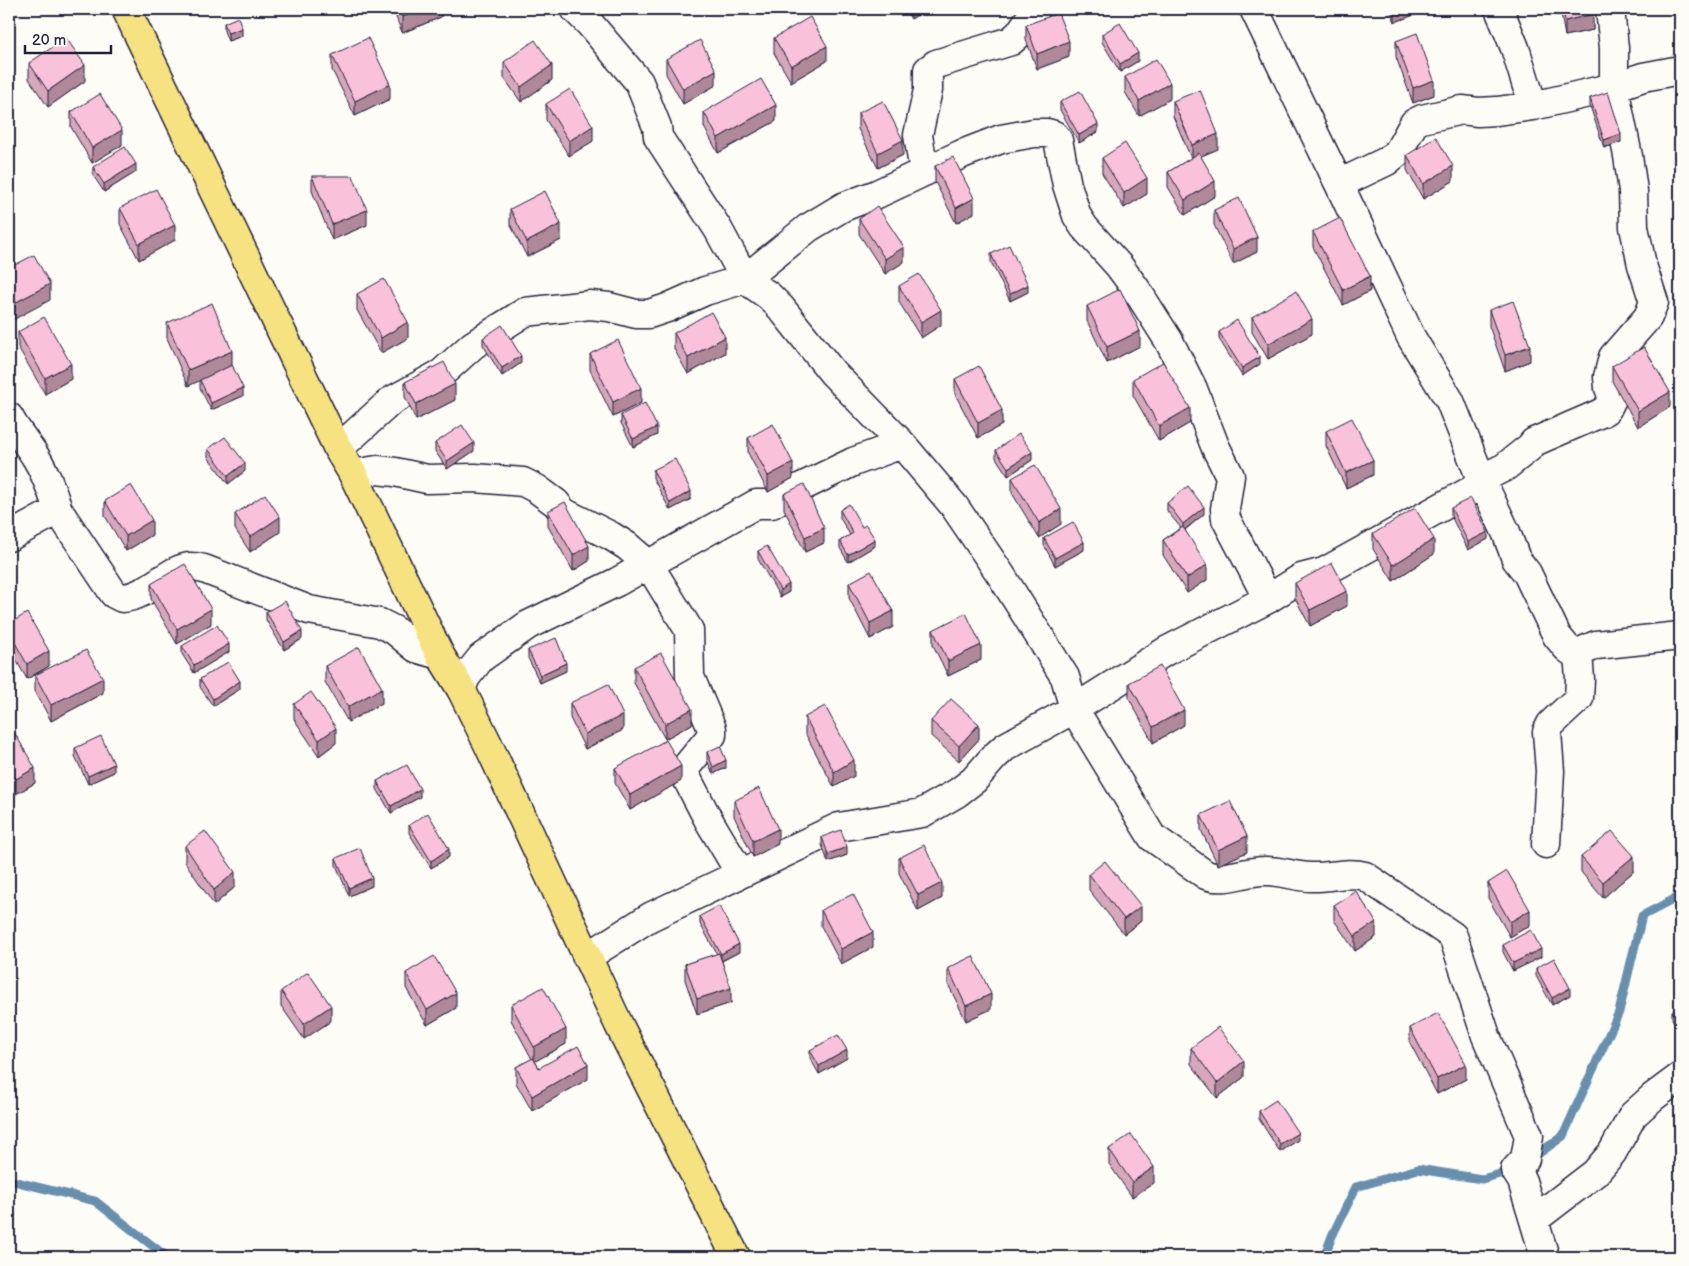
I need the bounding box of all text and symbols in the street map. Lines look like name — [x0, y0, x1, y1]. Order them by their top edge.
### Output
scale bar — [25, 22, 111, 54]
text: 20 m — [32, 31, 66, 50]

